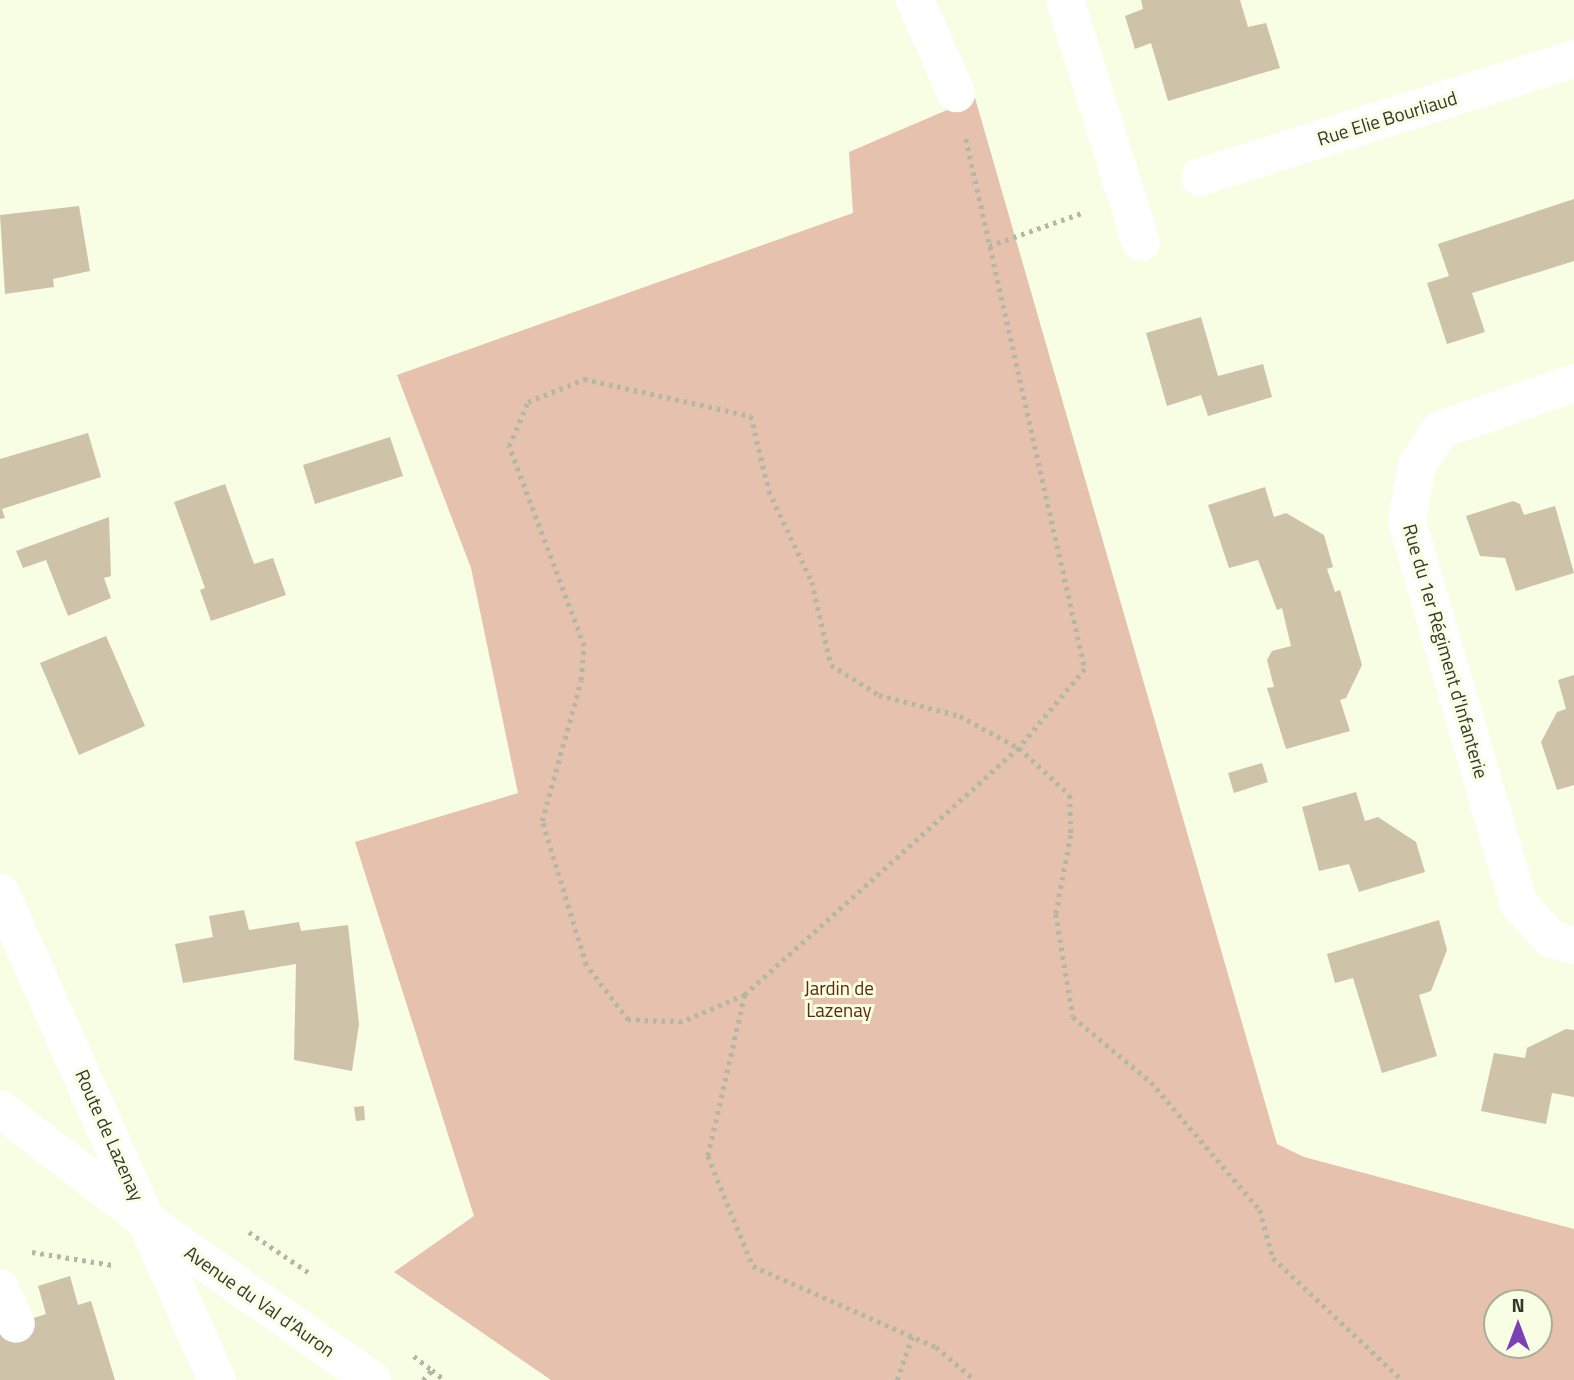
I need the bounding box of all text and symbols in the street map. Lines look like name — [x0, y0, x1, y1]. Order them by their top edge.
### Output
street label: Rue Elie Bourliaud — [1314, 86, 1460, 150]
street label: Rue du 1er Régiment d'Infanterie — [1399, 521, 1493, 781]
park label: Jardin de Lazenay — [804, 977, 874, 1021]
street label: Route de Lazenay — [71, 1066, 149, 1204]
street label: Avenue du Val d'Auron — [181, 1241, 339, 1361]
north arrow — [1483, 1289, 1553, 1359]
text: N — [1511, 1290, 1525, 1319]

